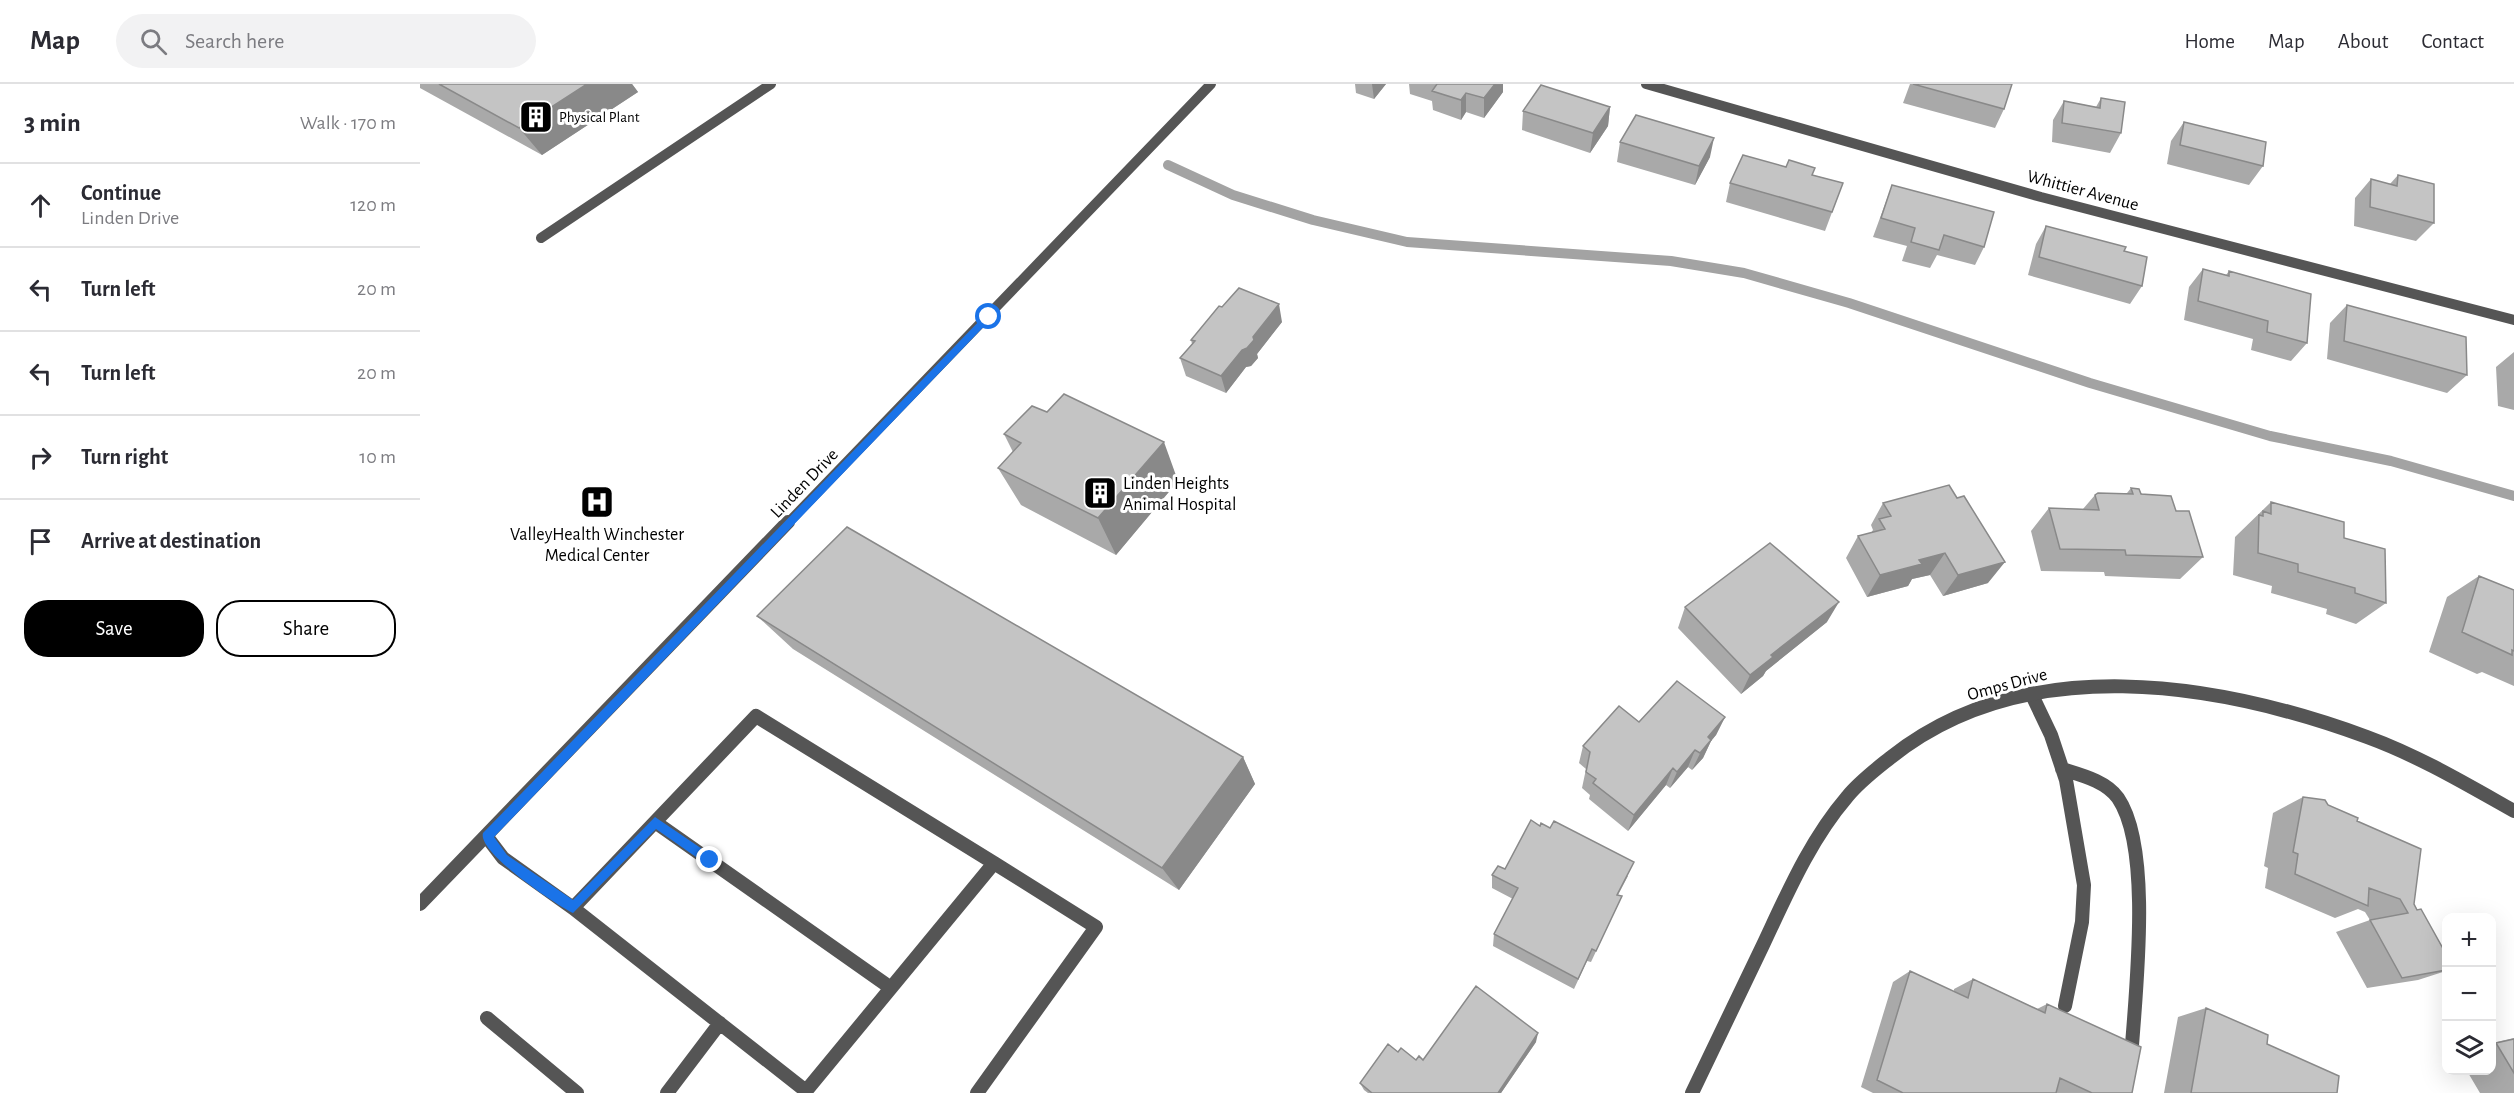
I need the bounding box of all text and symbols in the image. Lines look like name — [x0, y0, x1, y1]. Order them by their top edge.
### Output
search box — [116, 14, 536, 68]
icon: search — [137, 25, 170, 58]
text: Map — [30, 27, 80, 55]
text: Search here — [185, 30, 284, 52]
text: Home — [2184, 31, 2235, 52]
text: Map — [2268, 31, 2305, 52]
text: About — [2338, 31, 2388, 52]
text: Contact — [2421, 31, 2484, 52]
building icon: Physical Plant — [518, 99, 554, 135]
text: 3 min — [24, 110, 81, 136]
place label: Physical Plant — [559, 110, 640, 125]
text: Walk · 170 m — [300, 113, 396, 133]
street label: Whittier Avenue — [2025, 167, 2141, 215]
text: Continue — [81, 182, 161, 204]
icon: ahead — [24, 189, 57, 222]
text: 120 m — [350, 195, 396, 215]
text: Linden Drive — [81, 208, 179, 228]
icon: left — [24, 273, 57, 306]
text: Turn left — [81, 278, 155, 300]
text: 20 m — [357, 279, 396, 299]
route start — [975, 303, 1001, 329]
icon: left — [24, 357, 57, 390]
text: Turn left — [81, 362, 155, 384]
text: 20 m — [357, 363, 396, 383]
icon: right — [24, 441, 57, 474]
text: Turn right — [81, 446, 168, 468]
street label: Linden Drive — [768, 446, 842, 522]
text: 10 m — [359, 447, 396, 467]
building icon: Linden Heights Animal Hospital — [1082, 475, 1118, 511]
place label: Linden Heights Animal Hospital — [1123, 475, 1236, 514]
hospital icon: ValleyHealth Winchester Medical Center — [579, 484, 615, 520]
icon: arrive — [24, 525, 57, 558]
place label: ValleyHealth Winchester Medical Center — [510, 526, 684, 565]
text: Arrive at destination — [81, 530, 261, 552]
button: Save — [24, 600, 204, 657]
button: Share — [216, 600, 396, 657]
street label: Omps Drive — [1965, 666, 2049, 704]
route end — [696, 846, 722, 872]
map controls — [2442, 913, 2496, 1075]
button: + — [2442, 913, 2496, 967]
button: − — [2442, 967, 2496, 1021]
button: layers — [2442, 1021, 2496, 1075]

